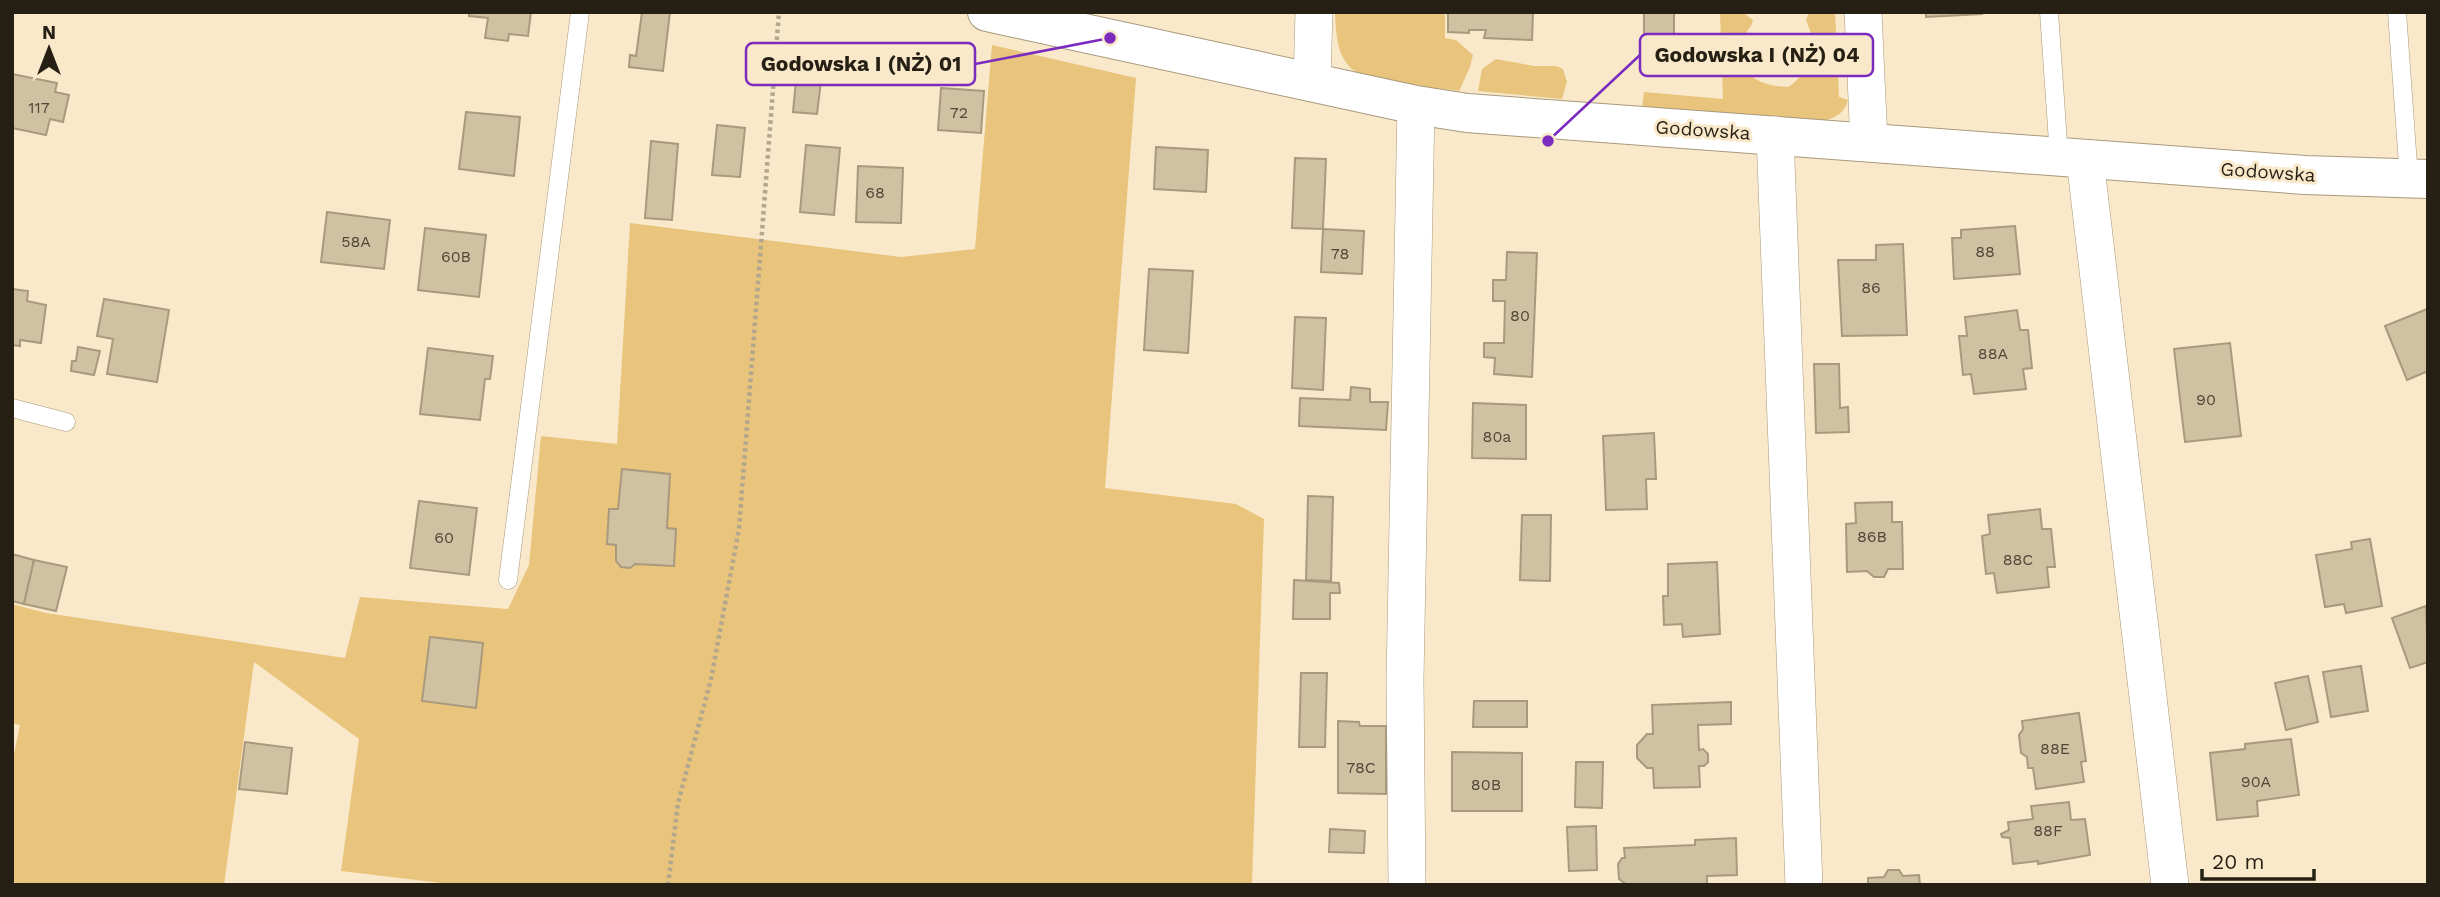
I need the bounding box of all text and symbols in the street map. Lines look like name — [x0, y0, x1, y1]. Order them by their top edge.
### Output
north arrow — [14, 14, 84, 84]
text: N — [42, 21, 56, 44]
callout: Godowska I (NŻ) 04 — [1640, 34, 1873, 76]
text: Godowska I (NŻ) 04 — [1654, 42, 1860, 67]
callout: Godowska I (NŻ) 01 — [746, 43, 975, 85]
text: Godowska I (NŻ) 01 — [761, 51, 961, 76]
house number: 117 — [28, 98, 50, 117]
house number: 72 — [950, 103, 968, 122]
street label: Godowska — [1655, 115, 1752, 145]
street label: Godowska — [2220, 157, 2317, 187]
house number: 68 — [865, 183, 885, 202]
house number: 58A — [341, 232, 371, 251]
house number: 88 — [1975, 242, 1995, 261]
house number: 78 — [1331, 244, 1349, 263]
house number: 60B — [441, 247, 471, 266]
house number: 86 — [1861, 278, 1881, 297]
house number: 80 — [1510, 306, 1530, 325]
house number: 88A — [1978, 344, 2009, 363]
house number: 90 — [2196, 390, 2216, 409]
house number: 80a — [1483, 427, 1511, 446]
house number: 86B — [1857, 527, 1887, 546]
house number: 60 — [434, 528, 454, 547]
house number: 88C — [2003, 550, 2033, 569]
house number: 88E — [2040, 739, 2070, 758]
house number: 78C — [1346, 758, 1376, 777]
house number: 90A — [2241, 772, 2272, 791]
house number: 80B — [1471, 775, 1501, 794]
house number: 88F — [2033, 821, 2063, 840]
scale bar — [2202, 838, 2314, 882]
text: 20 m — [2212, 849, 2264, 874]

